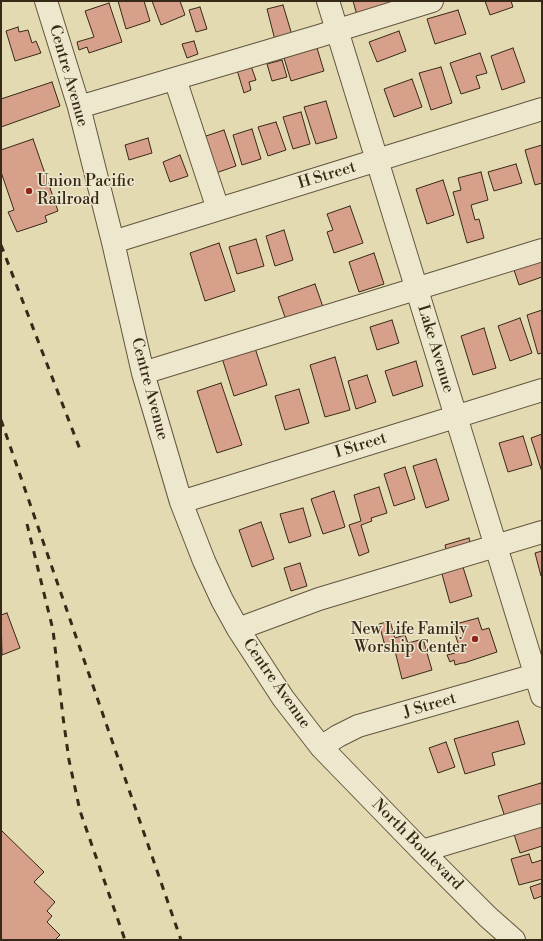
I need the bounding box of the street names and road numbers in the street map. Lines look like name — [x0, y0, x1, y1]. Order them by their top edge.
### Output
street label: Centre Avenue — [44, 23, 92, 129]
street label: H Street — [296, 158, 358, 194]
street label: Lake Avenue — [413, 303, 457, 395]
street label: Centre Avenue — [126, 336, 172, 442]
street label: I Street — [333, 429, 389, 463]
street label: Centre Avenue — [238, 635, 314, 733]
street label: J Street — [401, 689, 459, 723]
street label: North Boulevard — [368, 796, 466, 894]

